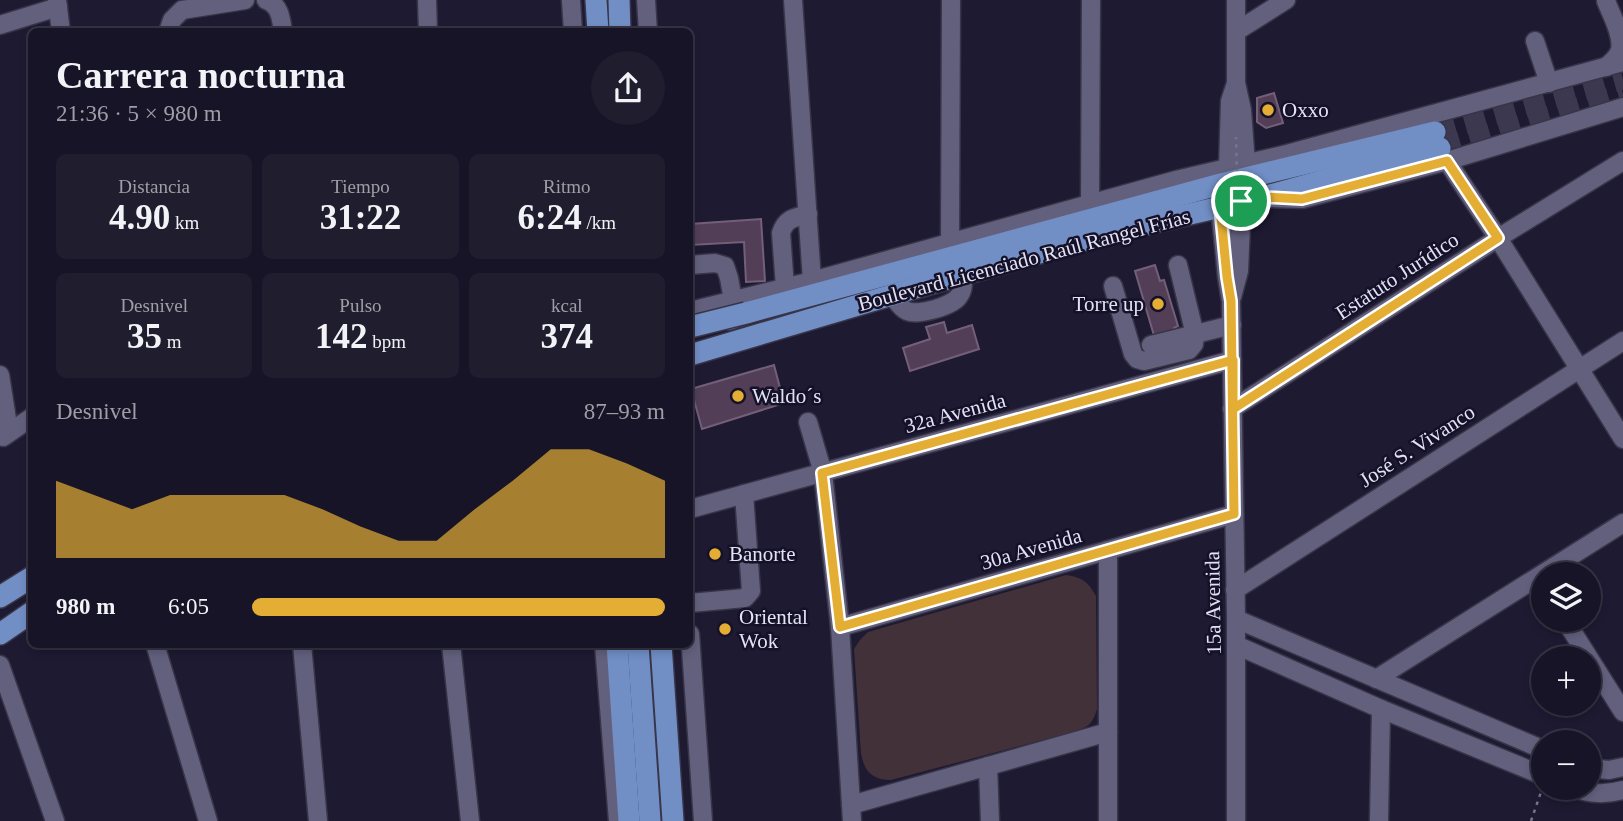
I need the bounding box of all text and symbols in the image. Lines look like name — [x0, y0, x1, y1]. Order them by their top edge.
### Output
button: share — [591, 51, 665, 125]
text: Carrera nocturna — [56, 54, 346, 96]
place label: Oxxo — [1282, 98, 1329, 122]
text: 21:36 · 5 × 980 m — [56, 101, 222, 126]
marker: Oxxo — [1260, 102, 1276, 118]
pin — [1211, 171, 1271, 231]
text: Distancia — [118, 176, 190, 197]
text: Tiempo — [331, 176, 390, 197]
text: Ritmo — [543, 176, 591, 197]
icon: arrive — [1222, 182, 1260, 220]
text: 4.90 — [109, 198, 170, 237]
text: 31:22 — [320, 198, 401, 237]
text: 6:24 — [518, 198, 582, 237]
street label: Boulevard Licenciado Raúl Rangel Frías — [855, 204, 1193, 316]
text: km — [170, 212, 199, 233]
text: /km — [582, 212, 616, 233]
street label: Estatuto Jurídico — [1331, 227, 1463, 325]
place label: Torre up — [1073, 292, 1144, 316]
text: Desnivel — [120, 295, 188, 316]
text: Pulso — [339, 295, 382, 316]
text: kcal — [551, 295, 583, 316]
marker: Torre up — [1150, 296, 1166, 312]
text: 35 — [127, 317, 162, 356]
text: 142 — [315, 317, 367, 356]
text: 374 — [541, 317, 593, 356]
text: m — [162, 331, 181, 352]
text: bpm — [367, 331, 406, 352]
place label: Waldo´s — [752, 384, 821, 408]
marker: Waldo´s — [730, 388, 746, 404]
street label: 32a Avenida — [902, 388, 1009, 438]
text: Desnivel — [56, 399, 138, 424]
text: 87–93 m — [584, 399, 665, 424]
street label: José S. Vivanco — [1355, 400, 1479, 492]
street label: 30a Avenida — [978, 523, 1085, 575]
place label: Banorte — [729, 542, 795, 566]
marker: Banorte — [707, 546, 723, 562]
street label: 15a Avenida — [1200, 550, 1226, 655]
map controls — [1531, 562, 1601, 800]
button: layers — [1531, 562, 1601, 632]
text: 980 m — [56, 594, 115, 619]
text: 6:05 — [168, 594, 209, 619]
place label: Oriental Wok — [739, 605, 808, 653]
marker: Oriental Wok — [717, 621, 733, 637]
button: + — [1531, 646, 1601, 716]
button: − — [1531, 730, 1601, 800]

